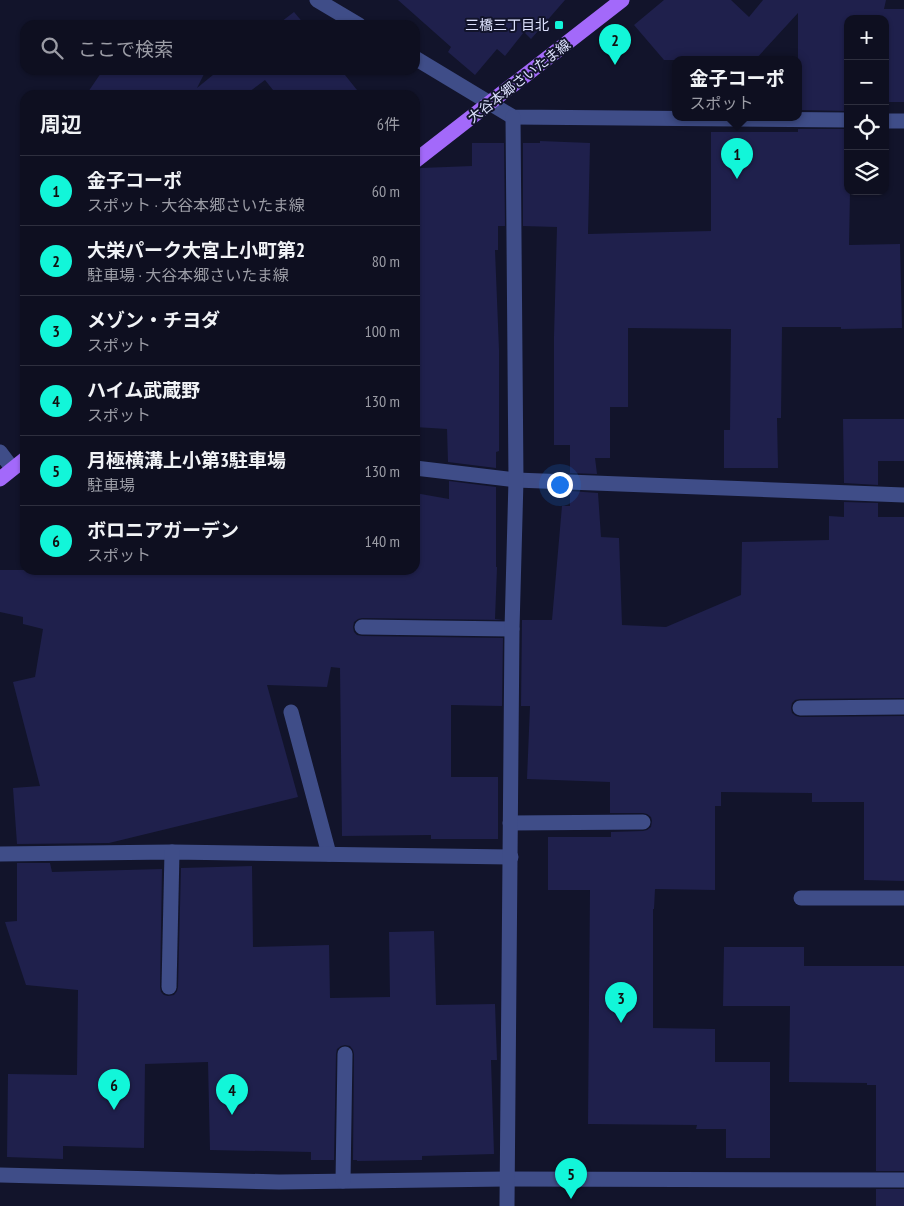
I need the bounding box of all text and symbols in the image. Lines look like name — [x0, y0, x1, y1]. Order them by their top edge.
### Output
map controls — [844, 15, 889, 195]
button: + — [844, 15, 889, 60]
place label: 三橋三丁目北 — [465, 16, 549, 34]
marker: 三橋三丁目北 — [553, 19, 565, 31]
search box — [20, 20, 420, 75]
pin: 2 — [599, 24, 631, 65]
icon: search — [38, 34, 66, 62]
street label: 大谷本郷さいたま線 — [464, 35, 574, 127]
text: ここで検索 — [78, 37, 173, 61]
popup — [672, 56, 802, 121]
button: − — [844, 60, 889, 105]
text: 金子コーポ — [689, 66, 785, 90]
text: スポット — [689, 93, 754, 113]
button: locate — [844, 105, 889, 150]
text: 周辺 — [40, 111, 82, 138]
text: 6件 — [377, 114, 400, 134]
pin: 1 — [721, 138, 753, 179]
button: layers — [844, 150, 889, 195]
text: 金子コーポ — [87, 168, 182, 192]
text: 1 — [52, 181, 60, 201]
text: 60 m — [372, 181, 400, 201]
text: スポット · 大谷本郷さいたま線 — [87, 195, 305, 215]
text: 大栄パーク大宮上小町第2 — [87, 238, 305, 262]
text: 2 — [52, 251, 60, 271]
text: 80 m — [372, 251, 400, 271]
text: 駐車場 · 大谷本郷さいたま線 — [87, 265, 289, 285]
text: メゾン・チヨダ — [87, 308, 220, 332]
text: 3 — [52, 321, 60, 341]
text: 100 m — [365, 321, 400, 341]
text: スポット — [87, 335, 151, 355]
text: ハイム武蔵野 — [87, 378, 200, 402]
text: 4 — [52, 391, 60, 411]
text: 130 m — [365, 391, 400, 411]
text: スポット — [87, 405, 151, 425]
text: 月極横溝上小第3駐車場 — [87, 448, 286, 472]
text: 5 — [52, 461, 60, 481]
text: 130 m — [365, 461, 400, 481]
your location — [547, 472, 573, 498]
text: 駐車場 — [87, 475, 135, 495]
text: ボロニアガーデン — [87, 518, 239, 542]
text: 6 — [52, 531, 60, 551]
text: 140 m — [365, 531, 400, 551]
text: スポット — [87, 545, 151, 565]
pin: 3 — [605, 982, 637, 1023]
pin: 6 — [98, 1069, 130, 1110]
pin: 4 — [216, 1074, 248, 1115]
pin: 5 — [555, 1158, 587, 1199]

